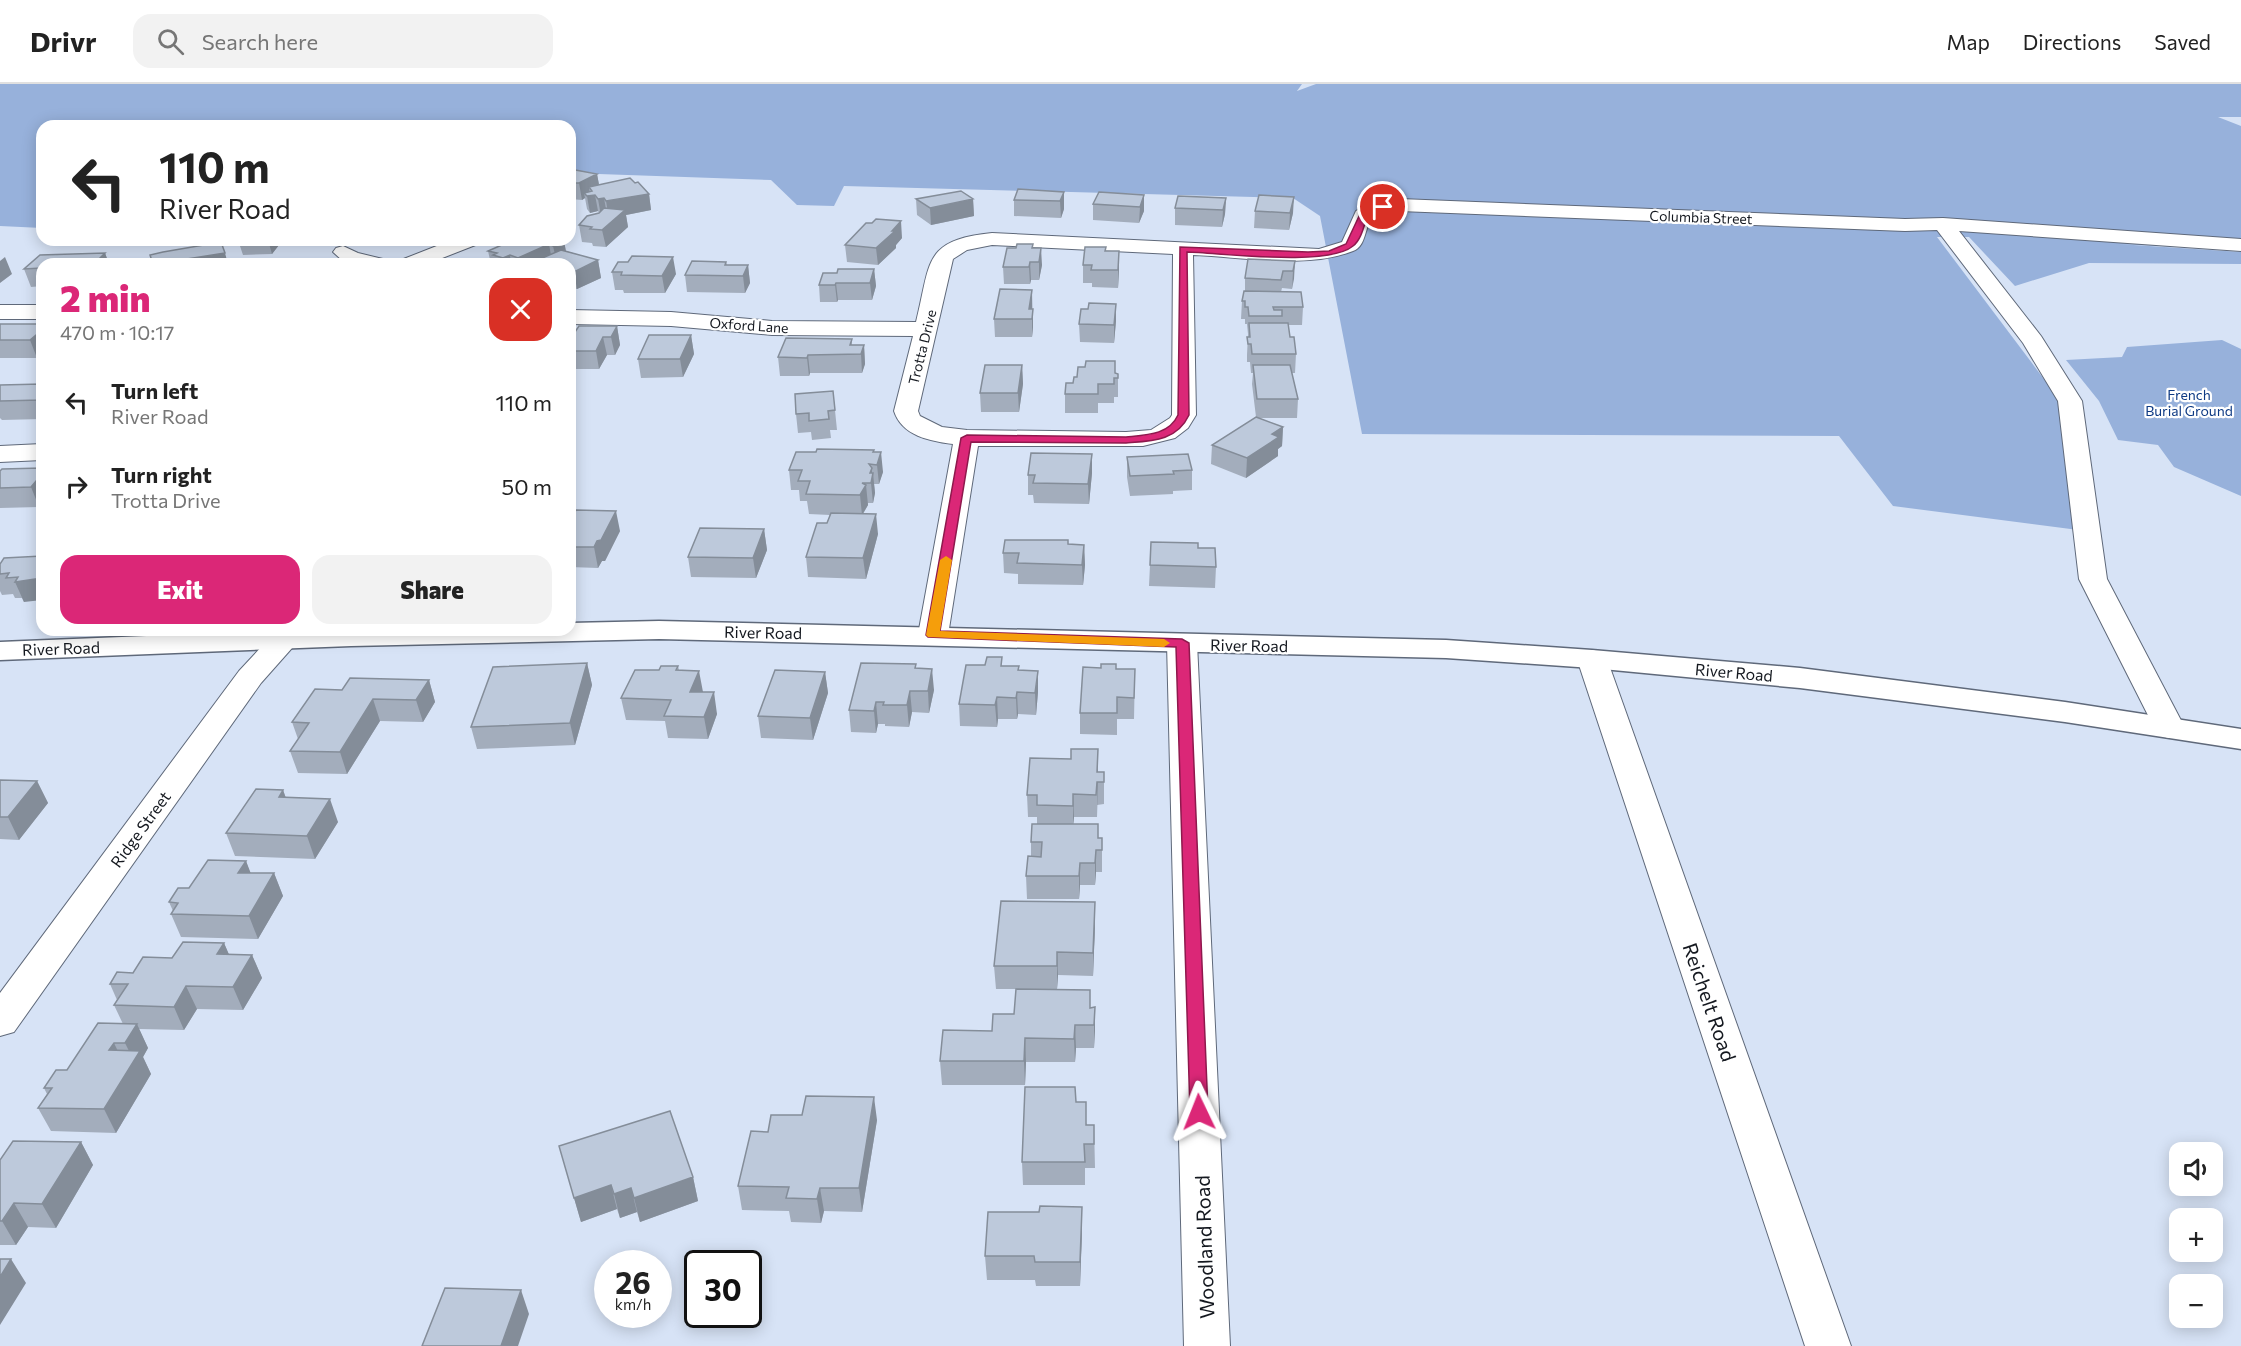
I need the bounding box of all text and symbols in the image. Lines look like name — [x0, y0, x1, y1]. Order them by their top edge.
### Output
search box — [133, 14, 553, 68]
text: Drivr — [30, 24, 97, 58]
icon: search — [154, 25, 187, 58]
text: Search here — [202, 28, 318, 55]
text: Map — [1947, 29, 1990, 54]
text: Directions — [2023, 29, 2121, 54]
text: Saved — [2154, 29, 2211, 54]
text: 110 m — [159, 140, 270, 192]
icon: left — [60, 144, 138, 222]
pin — [1357, 181, 1408, 232]
icon: arrive — [1366, 190, 1399, 223]
text: River Road — [159, 192, 291, 225]
street label: Columbia Street — [1649, 207, 1753, 227]
text: 2 min — [60, 275, 150, 319]
button: close — [489, 278, 552, 341]
street label: Trotta Drive — [904, 308, 940, 386]
street label: Oxford Lane — [709, 314, 789, 336]
text: 470 m · 10:17 — [60, 320, 174, 344]
text: Turn left — [111, 377, 198, 404]
icon: left — [60, 386, 93, 419]
park label: French Burial Ground — [2145, 386, 2233, 419]
text: 110 m — [495, 389, 552, 416]
text: River Road — [111, 404, 209, 428]
text: Turn right — [111, 461, 212, 488]
icon: right — [60, 470, 93, 503]
text: 50 m — [502, 473, 552, 500]
text: Trotta Drive — [111, 488, 221, 512]
button: Exit — [60, 555, 300, 624]
button: Share — [312, 555, 552, 624]
street label: River Road — [724, 622, 802, 642]
street label: River Road — [1210, 635, 1288, 655]
street label: River Road — [22, 637, 100, 659]
street label: River Road — [1694, 659, 1774, 685]
street label: Ridge Street — [106, 787, 174, 871]
street label: Reichelt Road — [1678, 939, 1742, 1065]
position arrow — [1167, 1080, 1231, 1144]
map controls — [2169, 1142, 2223, 1328]
button: sound — [2169, 1142, 2223, 1196]
street label: Woodland Road — [1190, 1175, 1218, 1319]
button: + — [2169, 1208, 2223, 1262]
speed limit sign: 30 — [684, 1250, 762, 1328]
text: 26 — [615, 1263, 651, 1300]
button: − — [2169, 1274, 2223, 1328]
text: km/h — [615, 1295, 651, 1313]

